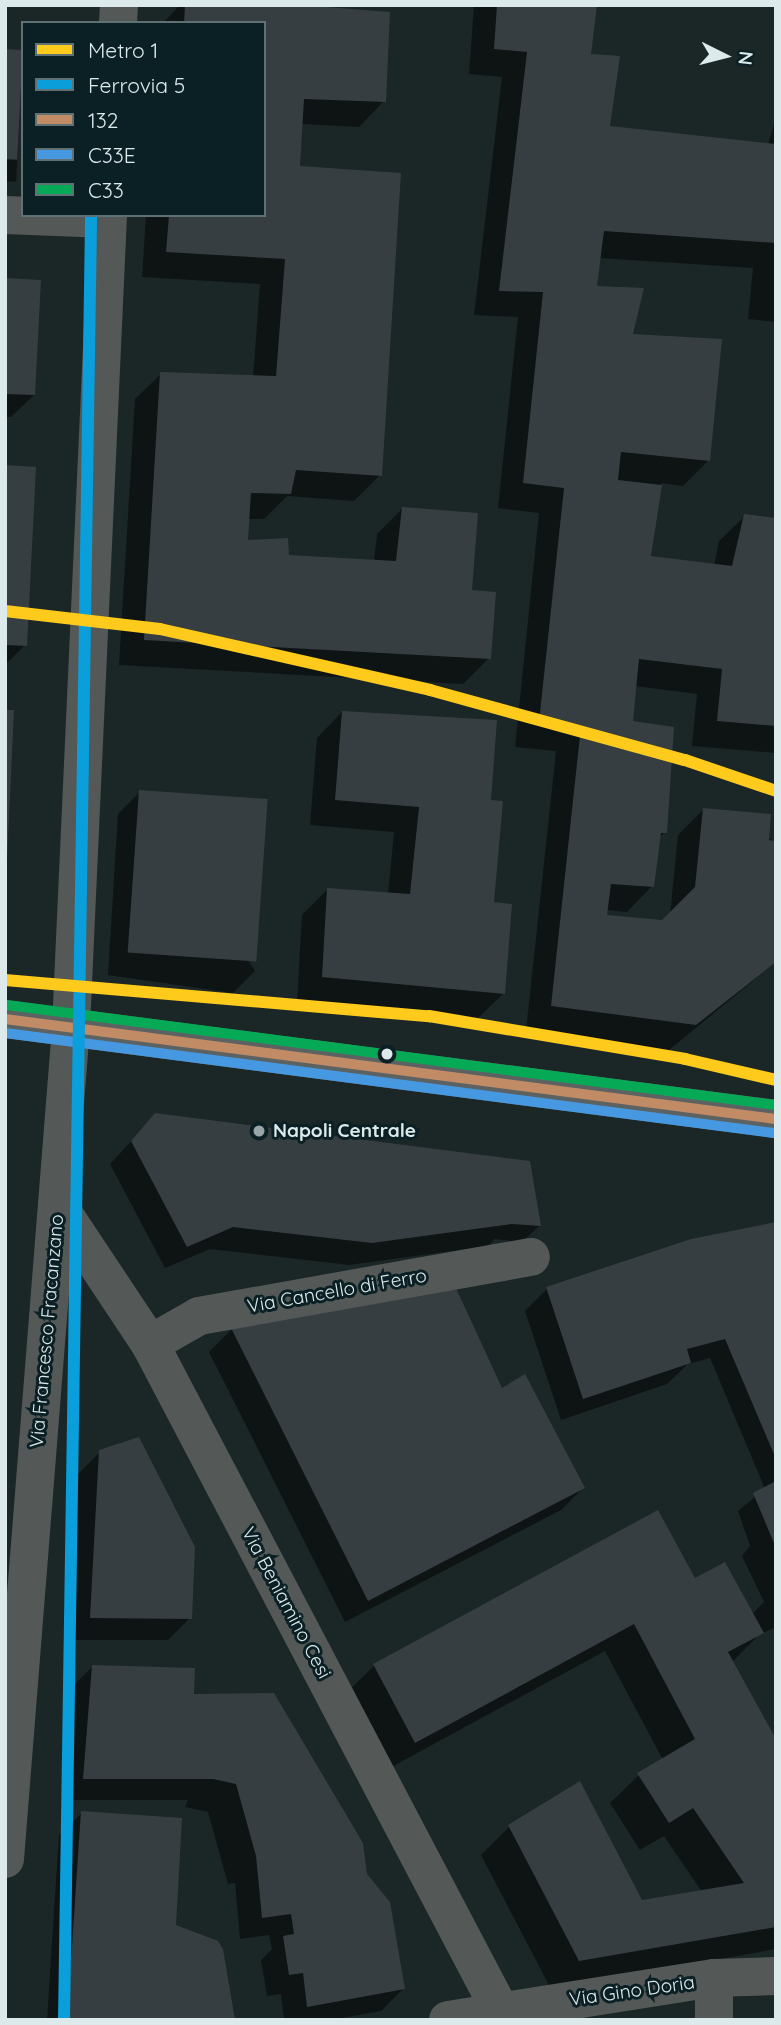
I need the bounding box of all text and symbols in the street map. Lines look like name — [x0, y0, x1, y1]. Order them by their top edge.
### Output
legend — [21, 21, 266, 217]
north arrow — [690, 21, 760, 91]
text: Metro 1 — [88, 37, 158, 63]
text: N — [733, 50, 759, 66]
text: Ferrovia 5 — [88, 72, 185, 98]
text: 132 — [88, 107, 118, 133]
text: C33E — [88, 142, 136, 168]
text: C33 — [88, 177, 124, 203]
unlabelled marker — [380, 1047, 394, 1061]
place label: Napoli Centrale — [273, 1120, 416, 1142]
marker: Napoli Centrale — [251, 1123, 267, 1139]
street label: Via Francesco Fracanzano — [25, 1213, 69, 1449]
street label: Via Cancello di Ferro — [246, 1264, 428, 1318]
street label: Via Beniamino Cesi — [236, 1523, 336, 1683]
street label: Via Gino Doria — [568, 1971, 696, 2011]

